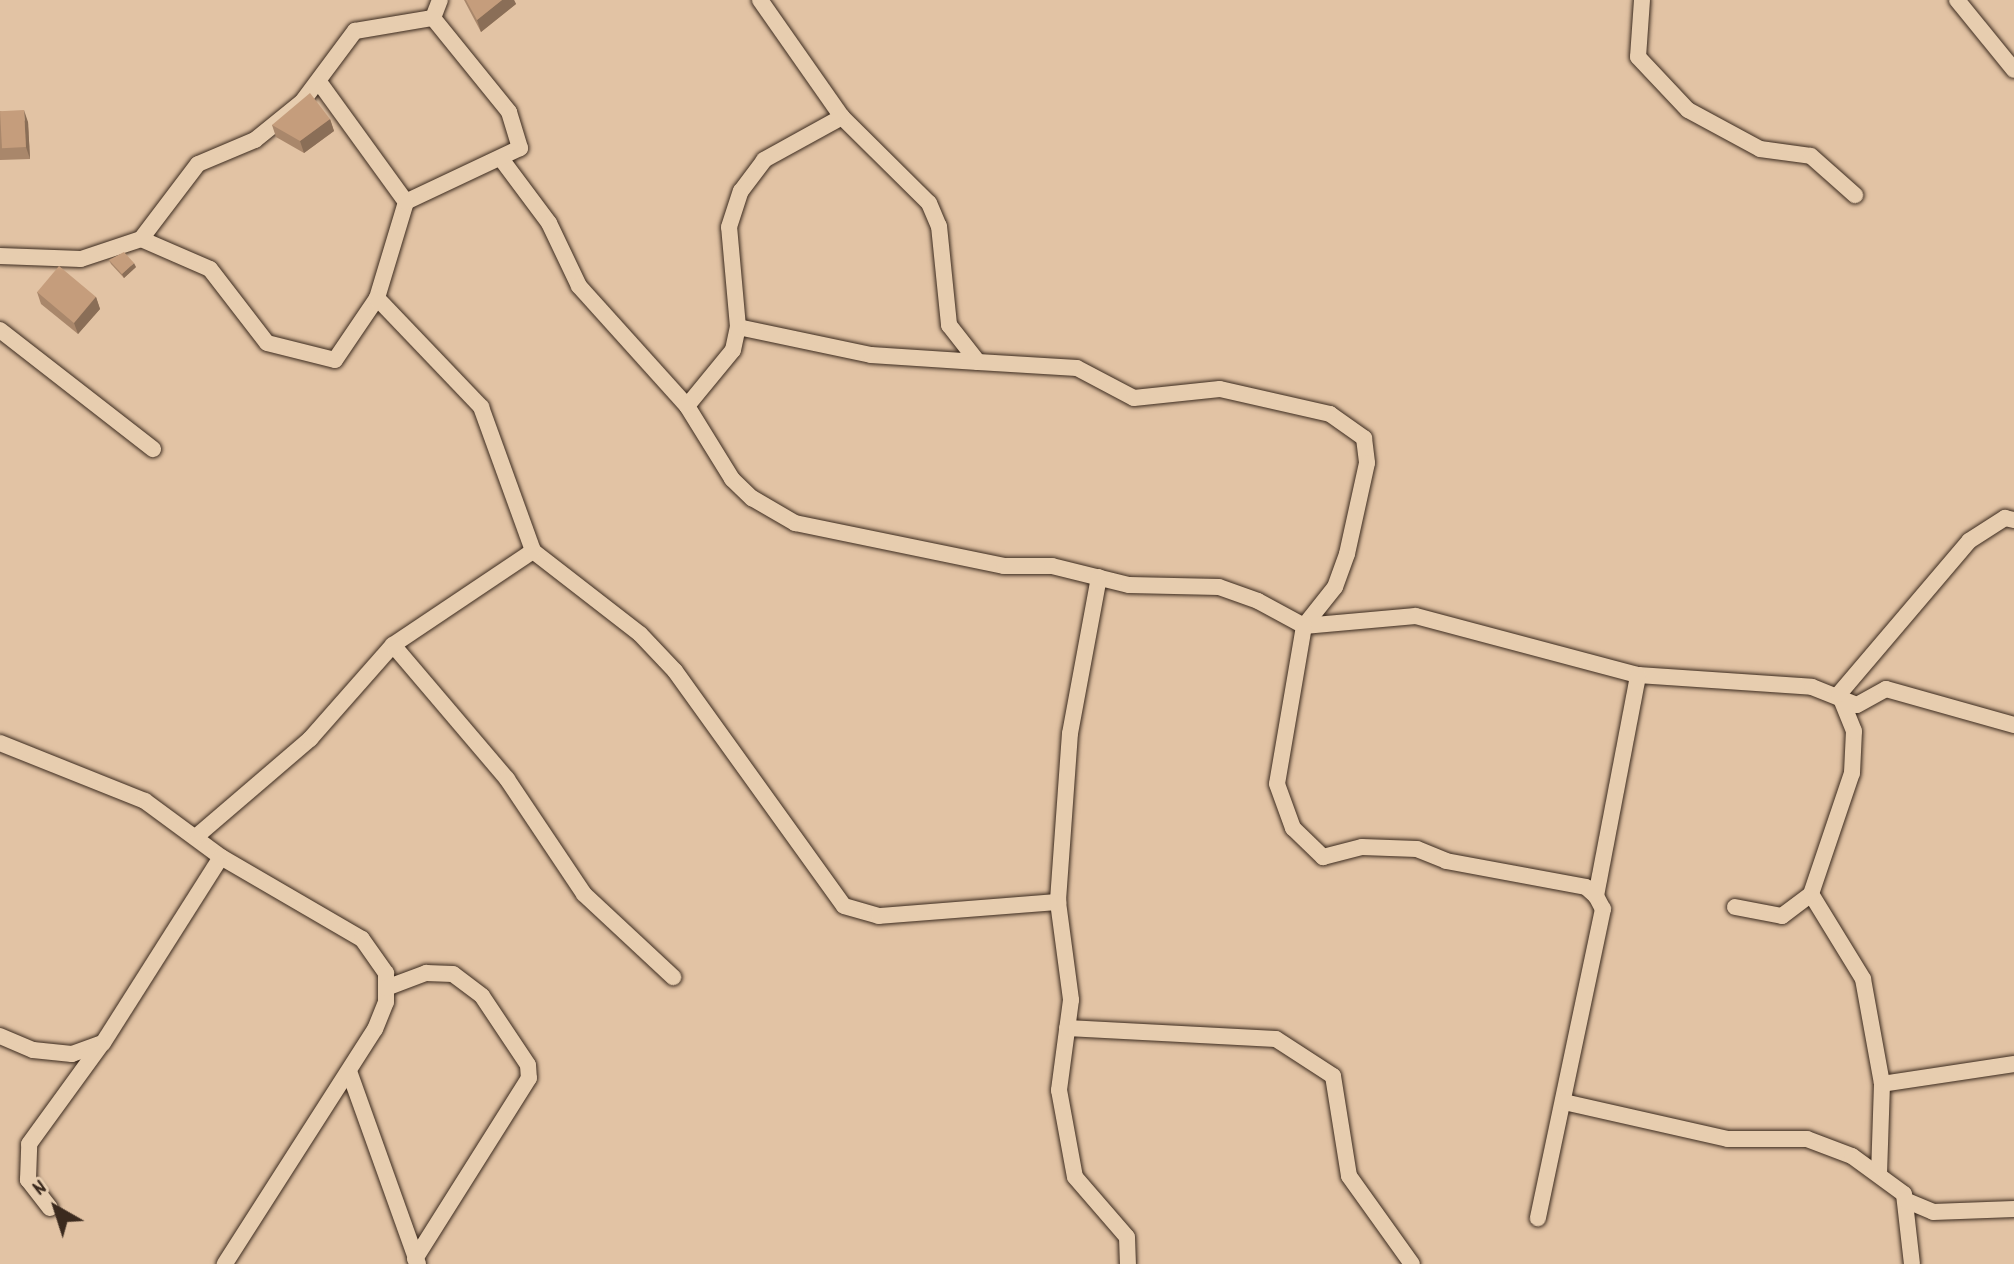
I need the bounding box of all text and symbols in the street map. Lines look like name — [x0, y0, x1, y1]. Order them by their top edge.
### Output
north arrow — [16, 1168, 96, 1248]
text: N — [27, 1173, 55, 1204]

